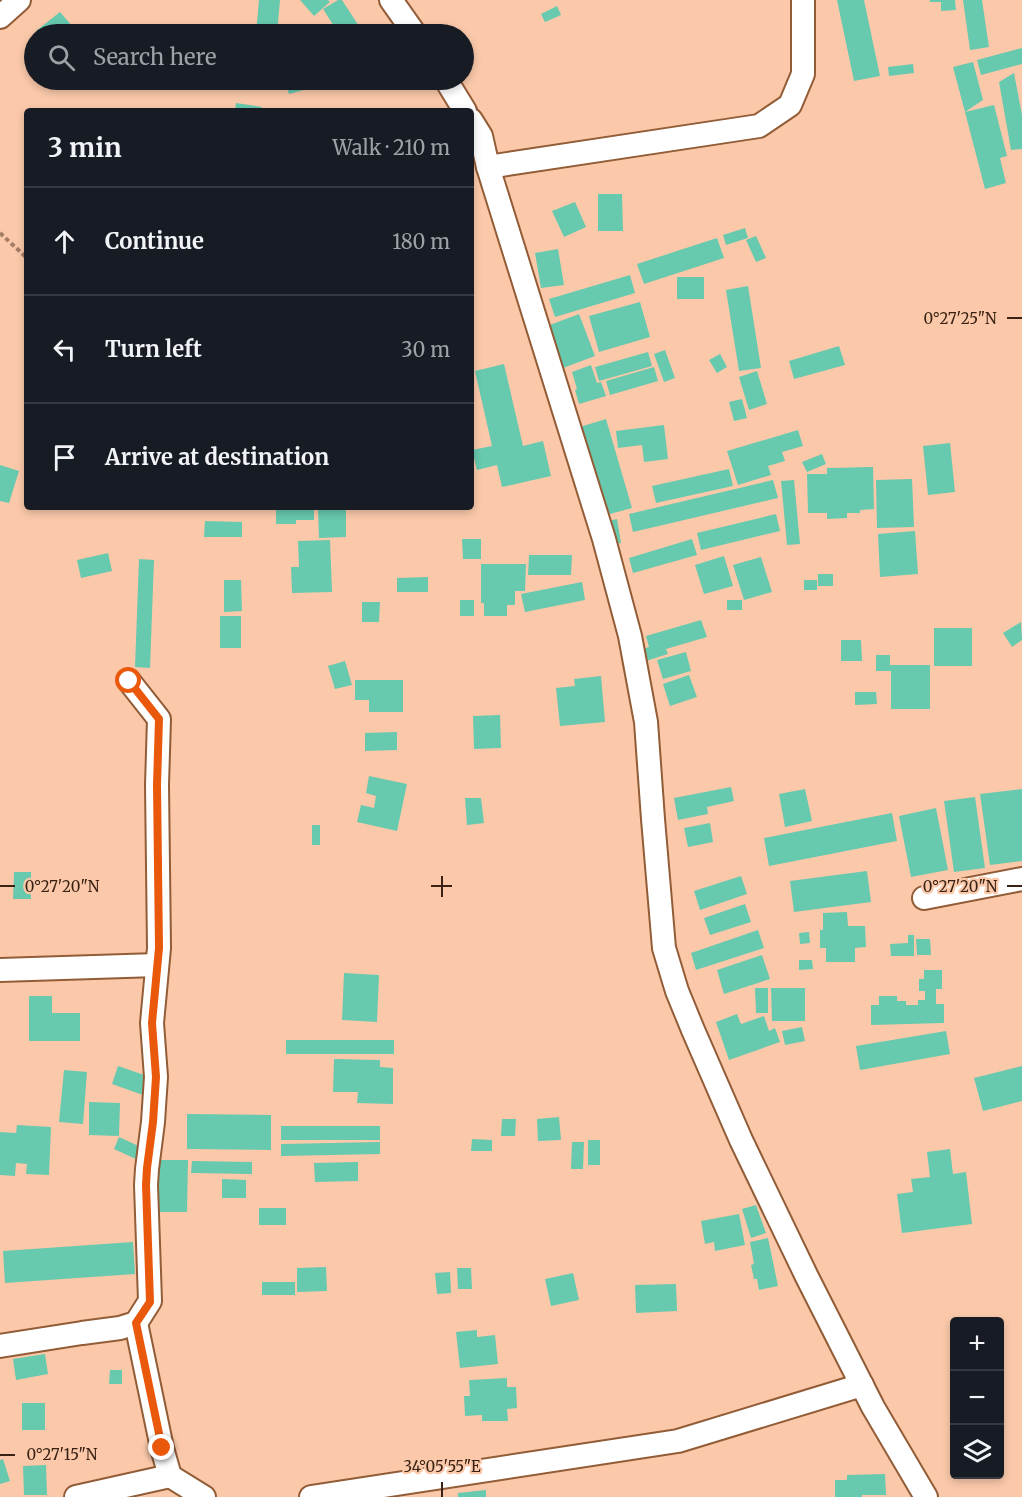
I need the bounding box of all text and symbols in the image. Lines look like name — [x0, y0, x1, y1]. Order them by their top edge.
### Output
search box — [24, 24, 474, 90]
icon: search — [45, 41, 78, 74]
text: Search here — [93, 43, 216, 71]
text: 3 min — [48, 131, 122, 164]
text: Walk · 210 m — [333, 135, 450, 160]
icon: ahead — [48, 225, 81, 258]
text: Continue — [105, 227, 204, 255]
text: 180 m — [392, 229, 450, 254]
text: 0°27'25"N — [923, 309, 997, 328]
icon: left — [48, 333, 81, 366]
text: Turn left — [105, 335, 202, 363]
text: 30 m — [401, 337, 450, 362]
icon: arrive — [48, 441, 81, 474]
text: Arrive at destination — [105, 443, 329, 471]
route start — [115, 667, 141, 693]
text: 0°27'20"N — [25, 877, 100, 896]
text: 0°27'20"N — [923, 877, 998, 896]
map controls — [950, 1317, 1004, 1479]
button: + — [950, 1317, 1004, 1371]
button: − — [950, 1371, 1004, 1425]
button: layers — [950, 1425, 1004, 1479]
route end — [148, 1434, 174, 1460]
text: 0°27'15"N — [27, 1445, 98, 1464]
text: 34°05'55"E — [403, 1457, 481, 1476]

